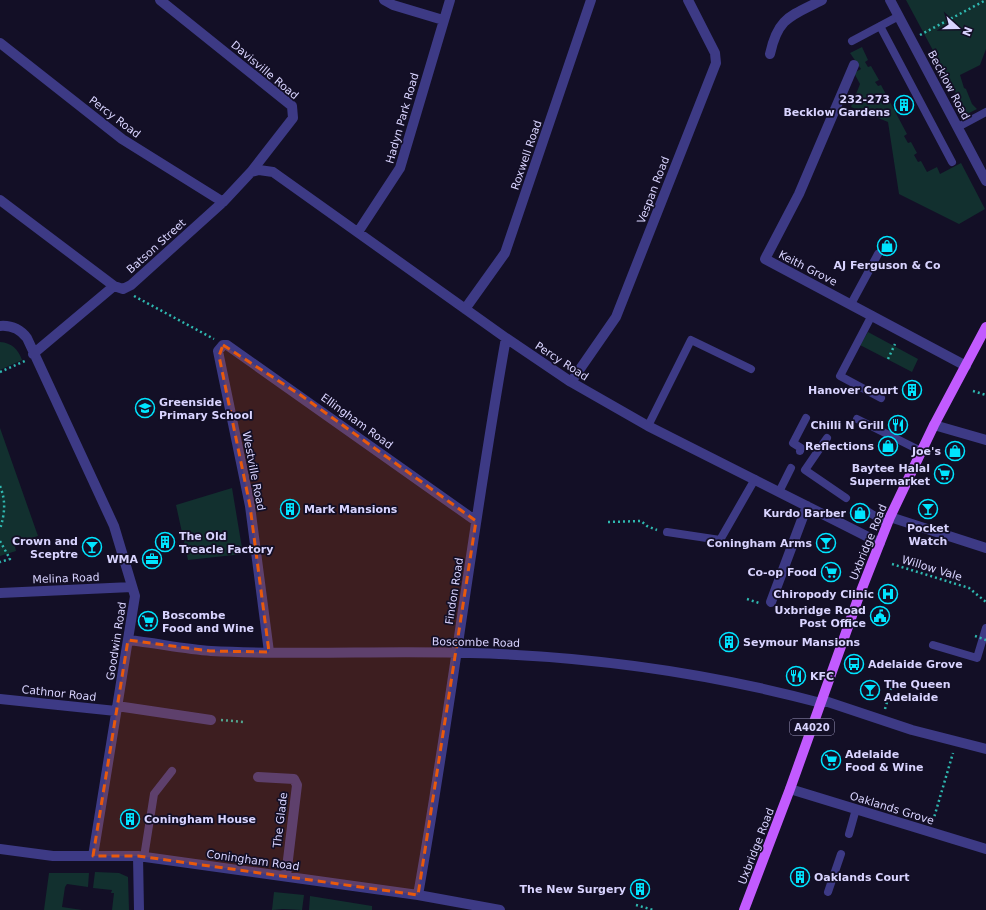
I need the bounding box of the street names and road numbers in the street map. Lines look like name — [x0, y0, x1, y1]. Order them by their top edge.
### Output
street label: Davisville Road — [228, 38, 301, 102]
street label: Becklow Road — [925, 48, 972, 122]
street label: Hadyn Park Road — [383, 71, 422, 165]
street label: Percy Road — [86, 94, 143, 141]
street label: Roxwell Road — [508, 119, 545, 192]
street label: Vespan Road — [635, 155, 672, 226]
street label: Batson Street — [124, 216, 189, 276]
street label: Keith Grove — [776, 248, 839, 289]
street label: Percy Road — [533, 339, 591, 383]
street label: Ellingham Road — [318, 391, 395, 452]
street label: Westville Road — [239, 430, 268, 512]
street label: Uxbridge Road — [847, 502, 890, 582]
street label: Willow Vale — [900, 553, 964, 584]
street label: Findon Road — [443, 557, 466, 625]
street label: Melina Road — [32, 571, 100, 586]
street label: Goodwin Road — [104, 601, 129, 681]
street label: Boscombe Road — [432, 635, 520, 650]
street label: Cathnor Road — [21, 683, 97, 704]
road number: A4020 — [790, 719, 834, 735]
street label: Oaklands Grove — [848, 789, 936, 828]
street label: The Glade — [271, 791, 290, 850]
street label: Uxbridge Road — [736, 806, 777, 886]
street label: Coningham Road — [206, 848, 300, 873]

